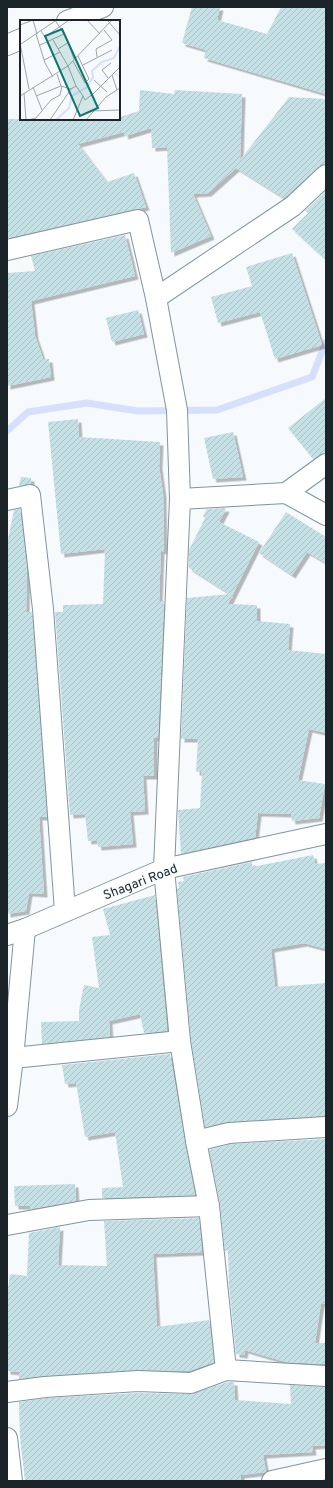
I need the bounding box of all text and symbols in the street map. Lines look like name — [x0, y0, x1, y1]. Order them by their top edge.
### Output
inset map — [20, 20, 120, 120]
street label: Shagari Road — [101, 861, 180, 904]

